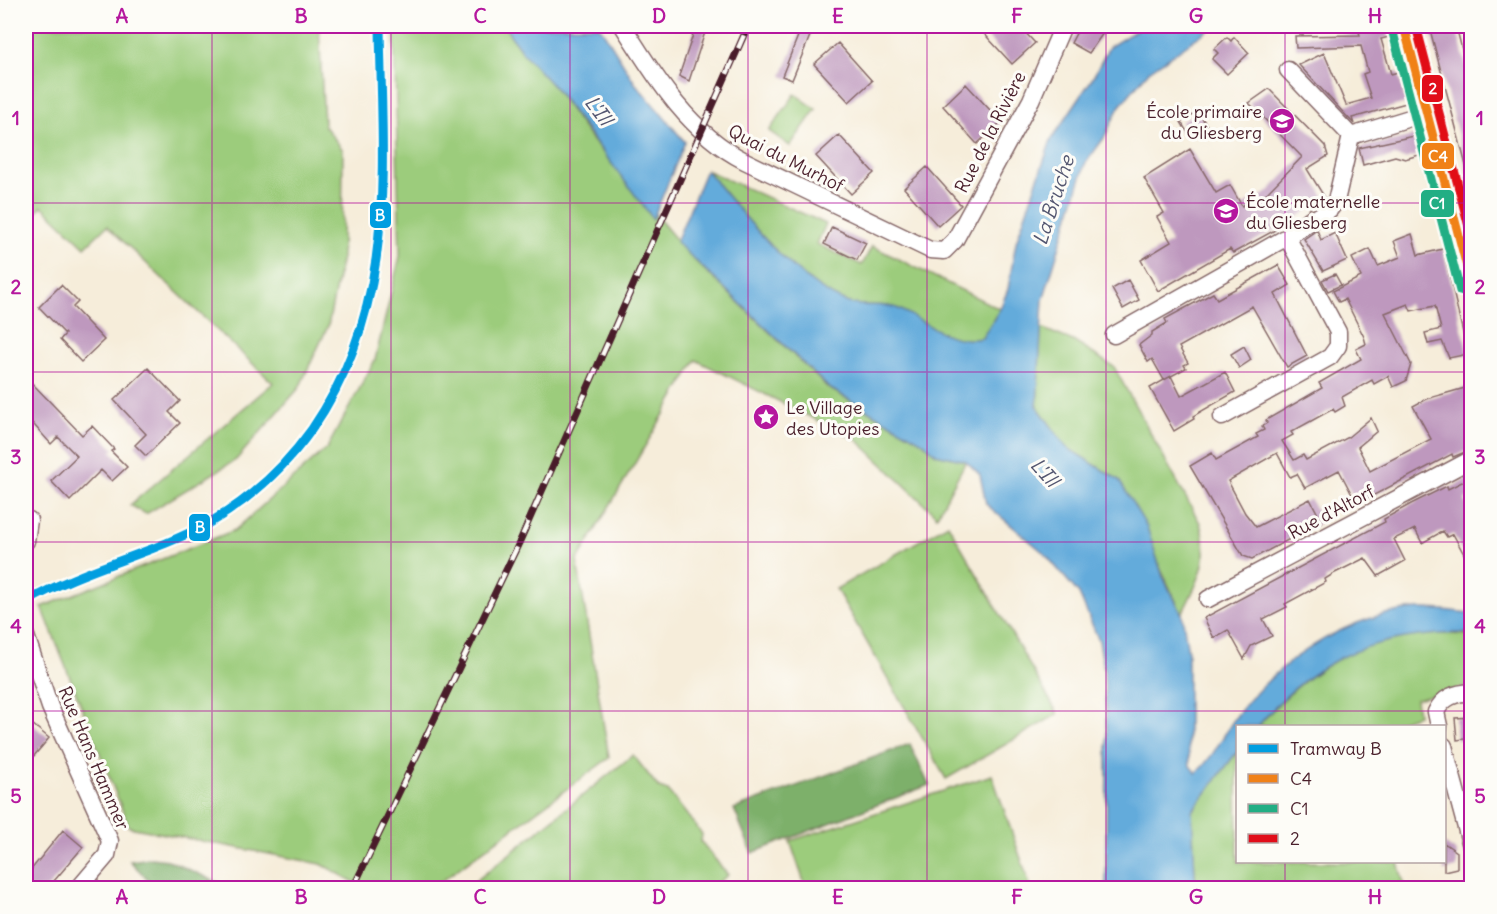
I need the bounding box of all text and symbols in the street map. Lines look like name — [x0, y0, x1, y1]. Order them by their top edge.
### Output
text: A — [116, 3, 129, 28]
text: B — [294, 3, 308, 28]
text: C — [473, 3, 487, 28]
text: D — [652, 3, 666, 28]
text: E — [832, 3, 844, 28]
text: F — [1011, 3, 1023, 28]
text: G — [1189, 3, 1203, 28]
text: H — [1368, 3, 1382, 28]
street label: Rue de la Rivière — [949, 67, 1031, 197]
line badge: 2 — [1421, 74, 1444, 103]
text: 2 — [1429, 78, 1438, 98]
water label: L'Ill — [580, 90, 620, 132]
place label: École primaire du Gliesberg — [1146, 100, 1262, 144]
text: 1 — [12, 105, 20, 130]
text: 1 — [1476, 105, 1484, 130]
school or university icon: École primaire du Gliesberg — [1267, 106, 1297, 136]
street label: Quai du Murhof — [724, 119, 849, 197]
line badge: C4 — [1421, 142, 1455, 170]
text: C4 — [1428, 146, 1448, 166]
water label: La Bruche — [1027, 151, 1080, 248]
line badge: C1 — [1420, 189, 1455, 218]
place label: École maternelle du Gliesberg — [1246, 190, 1380, 234]
text: C1 — [1429, 193, 1445, 213]
school or university icon: École maternelle du Gliesberg — [1211, 196, 1241, 226]
line badge: B — [369, 201, 392, 229]
text: B — [375, 205, 386, 225]
text: 2 — [11, 274, 22, 299]
text: 2 — [1475, 274, 1486, 299]
place label: Le Village des Utopies — [786, 396, 879, 440]
place icon: Le Village des Utopies — [751, 402, 781, 432]
text: 3 — [10, 444, 22, 469]
text: 3 — [1474, 444, 1486, 469]
water label: L'Ill — [1025, 452, 1066, 494]
street label: Rue d'Altorf — [1284, 479, 1379, 544]
line badge: B — [188, 513, 211, 542]
text: B — [195, 517, 206, 537]
text: 4 — [10, 613, 22, 638]
text: 4 — [1474, 613, 1486, 638]
street label: Rue Hans Hammer — [53, 683, 135, 834]
legend — [1236, 725, 1446, 863]
text: Tramway B — [1290, 737, 1382, 760]
text: C4 — [1290, 767, 1312, 790]
text: 5 — [10, 783, 22, 808]
text: 5 — [1474, 783, 1486, 808]
text: C1 — [1290, 797, 1309, 820]
text: 2 — [1290, 827, 1300, 850]
text: A — [116, 884, 129, 909]
text: B — [294, 884, 308, 909]
text: C — [473, 884, 487, 909]
text: D — [652, 884, 666, 909]
text: E — [832, 884, 844, 909]
text: F — [1011, 884, 1023, 909]
text: G — [1189, 884, 1203, 909]
text: H — [1368, 884, 1382, 909]

